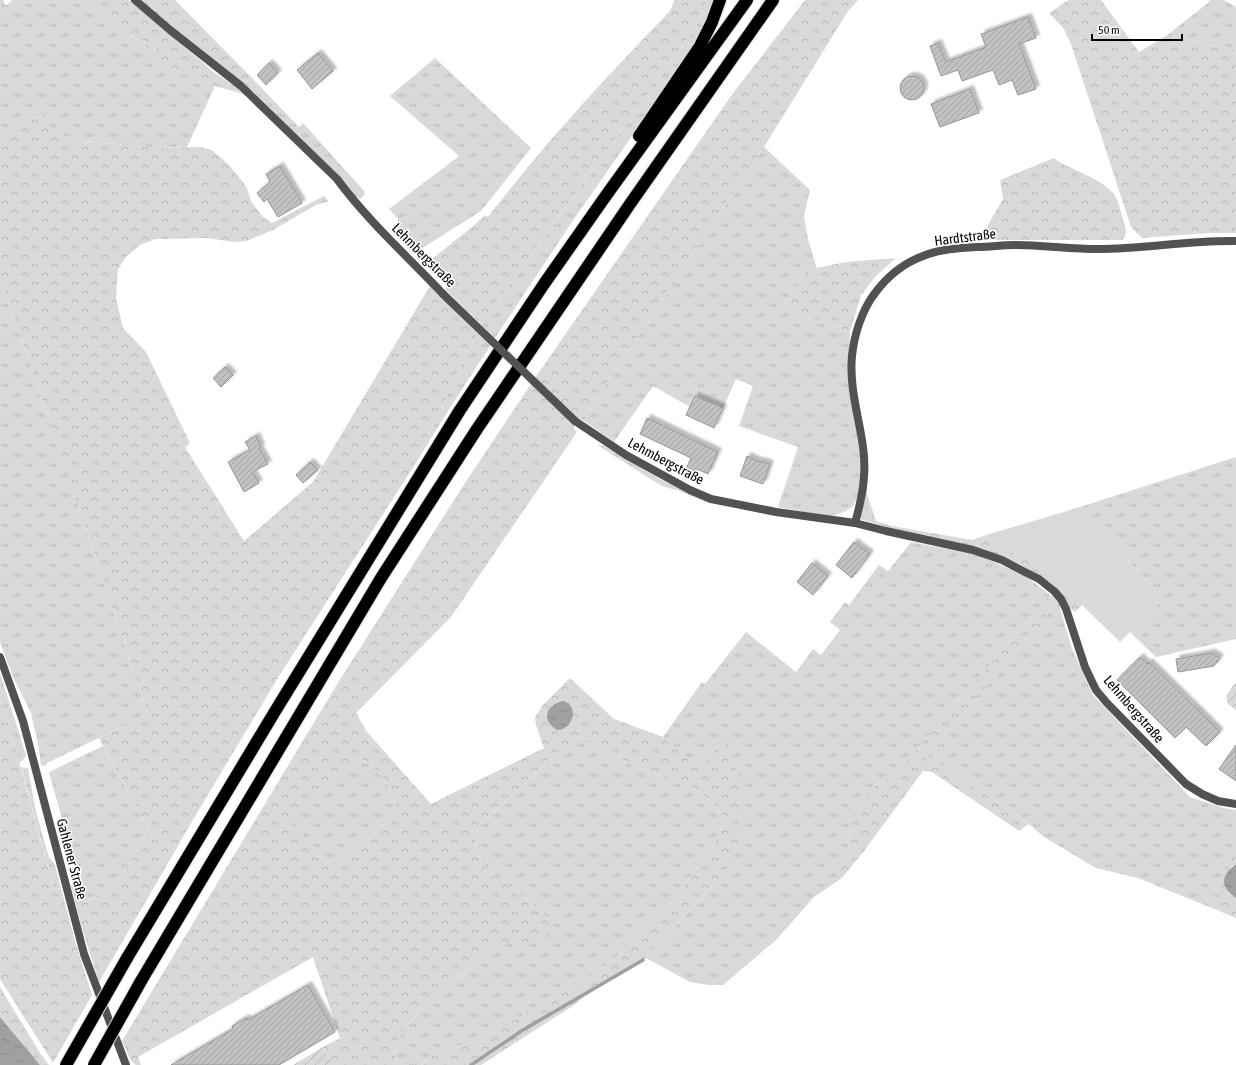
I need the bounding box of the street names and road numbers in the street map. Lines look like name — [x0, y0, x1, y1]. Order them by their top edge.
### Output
street label: Lehmbergstraße — [389, 220, 459, 290]
street label: Hardtstraße — [933, 225, 997, 249]
street label: Lehmbergstraße — [625, 434, 707, 488]
street label: Lehmbergstraße — [1101, 672, 1167, 746]
street label: Gahlener Straße — [54, 817, 90, 901]

